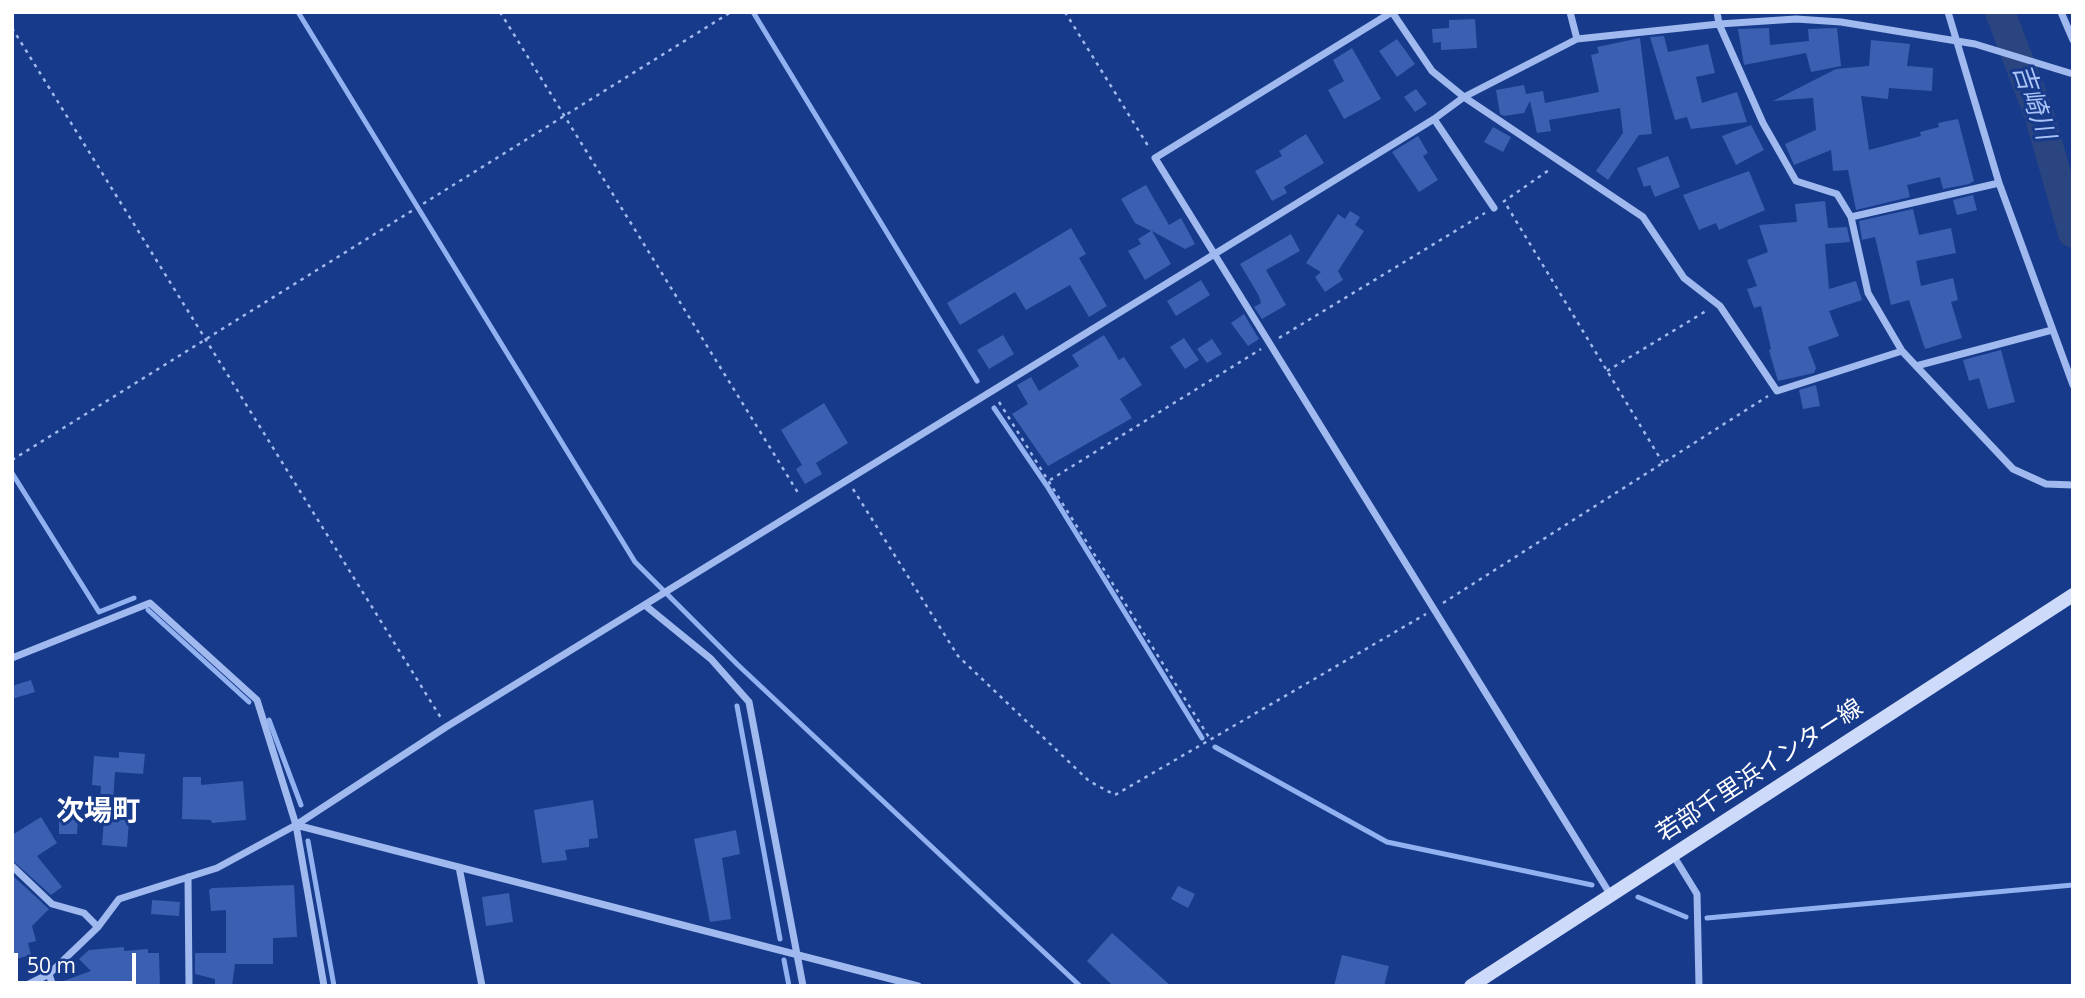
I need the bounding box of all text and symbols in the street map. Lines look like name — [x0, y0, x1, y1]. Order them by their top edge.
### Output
water label: 吉崎川 — [2006, 60, 2060, 144]
street label: 若部千里浜インター線 — [1652, 694, 1868, 848]
district label: 次場町 — [56, 795, 140, 829]
scale bar — [18, 939, 140, 983]
text: 50 m — [27, 951, 76, 979]

